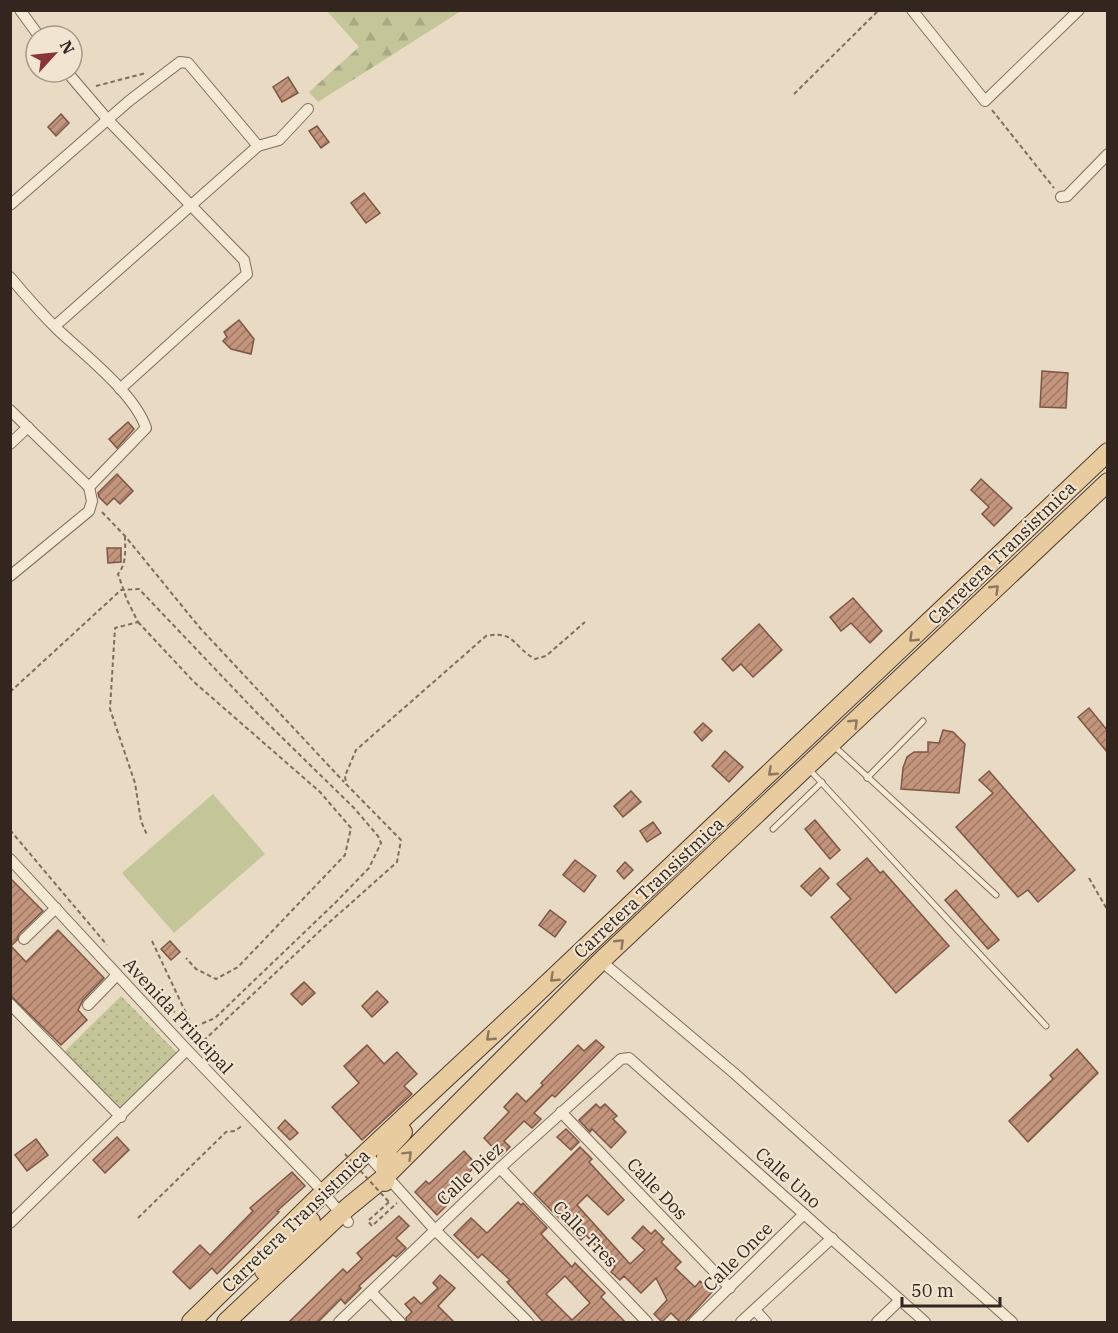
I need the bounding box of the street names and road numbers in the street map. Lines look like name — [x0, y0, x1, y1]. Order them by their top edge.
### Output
street label: Carretera Transistmica — [923, 476, 1081, 629]
street label: Carretera Transistmica — [569, 812, 729, 963]
street label: Avenida Principal — [119, 953, 238, 1079]
street label: Calle Diez — [431, 1137, 508, 1210]
street label: Calle Uno — [751, 1142, 826, 1213]
street label: Carretera Transistmica — [217, 1144, 375, 1297]
street label: Calle Dos — [622, 1153, 693, 1225]
street label: Calle Tres — [548, 1196, 623, 1272]
street label: Calle Once — [698, 1217, 777, 1296]

